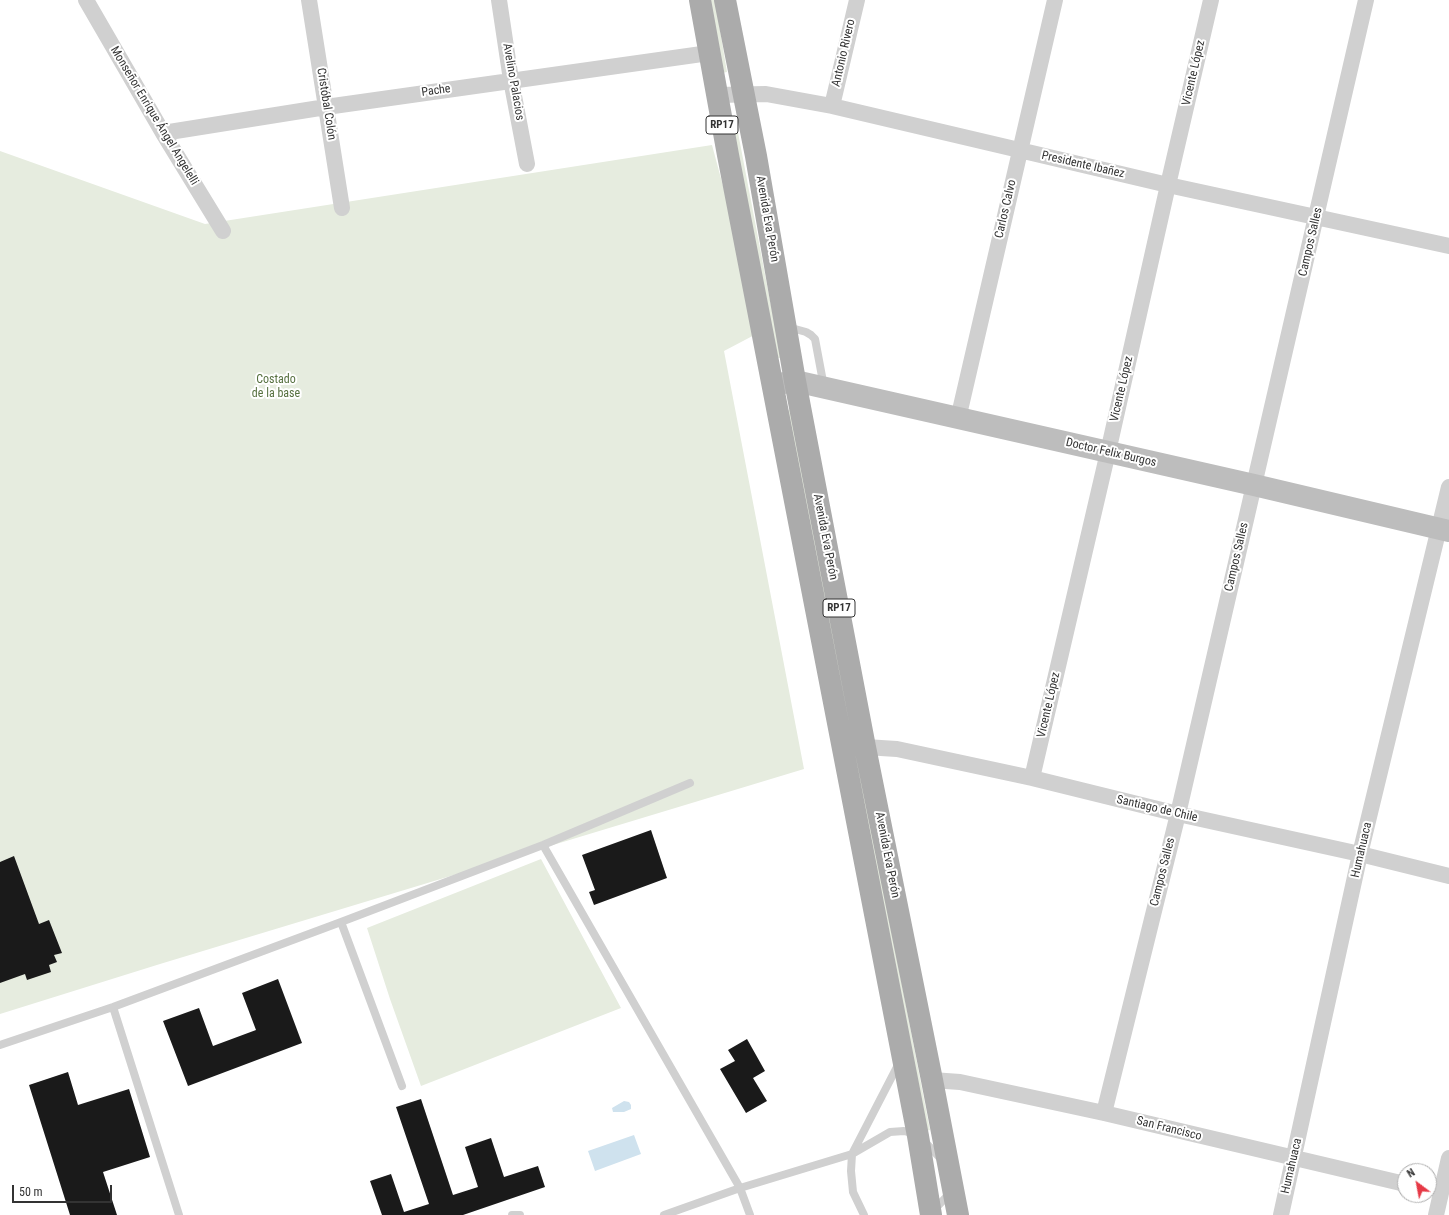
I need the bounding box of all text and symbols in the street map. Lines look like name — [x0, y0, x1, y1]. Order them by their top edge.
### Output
street label: Antonio Rivero — [829, 18, 859, 88]
street label: Vicente López — [1179, 39, 1209, 107]
street label: Avelino Palacios — [499, 42, 527, 122]
street label: Monseñor Enrique Ángel Angelelli — [107, 44, 201, 188]
street label: Cristóbal Colón — [313, 67, 339, 141]
street label: Pache — [420, 82, 452, 100]
road number: RP17 — [706, 116, 738, 134]
street label: Presidente Ibañez — [1040, 148, 1126, 182]
street label: Avenida Eva Perón — [752, 175, 782, 263]
street label: Carlos Calvo — [992, 178, 1020, 240]
street label: Campos Salles — [1296, 206, 1326, 278]
street label: Vicente López — [1107, 355, 1137, 423]
park label: Costado de la base — [252, 373, 300, 401]
street label: Doctor Felix Burgos — [1064, 436, 1158, 470]
street label: Avenida Eva Perón — [810, 493, 840, 581]
street label: Campos Salles — [1222, 521, 1252, 593]
road number: RP17 — [823, 599, 855, 617]
street label: Vicente López — [1034, 671, 1064, 739]
street label: Santiago de Chile — [1115, 793, 1199, 825]
street label: Avenida Eva Perón — [872, 811, 902, 899]
street label: Humahuaca — [1349, 821, 1375, 879]
street label: Campos Salles — [1148, 836, 1178, 908]
street label: San Francisco — [1135, 1114, 1203, 1144]
street label: Humahuaca — [1279, 1137, 1305, 1195]
north arrow — [1397, 1163, 1437, 1203]
text: N — [1405, 1166, 1417, 1181]
scale bar — [14, 1177, 114, 1203]
text: 50 m — [19, 1185, 43, 1199]

